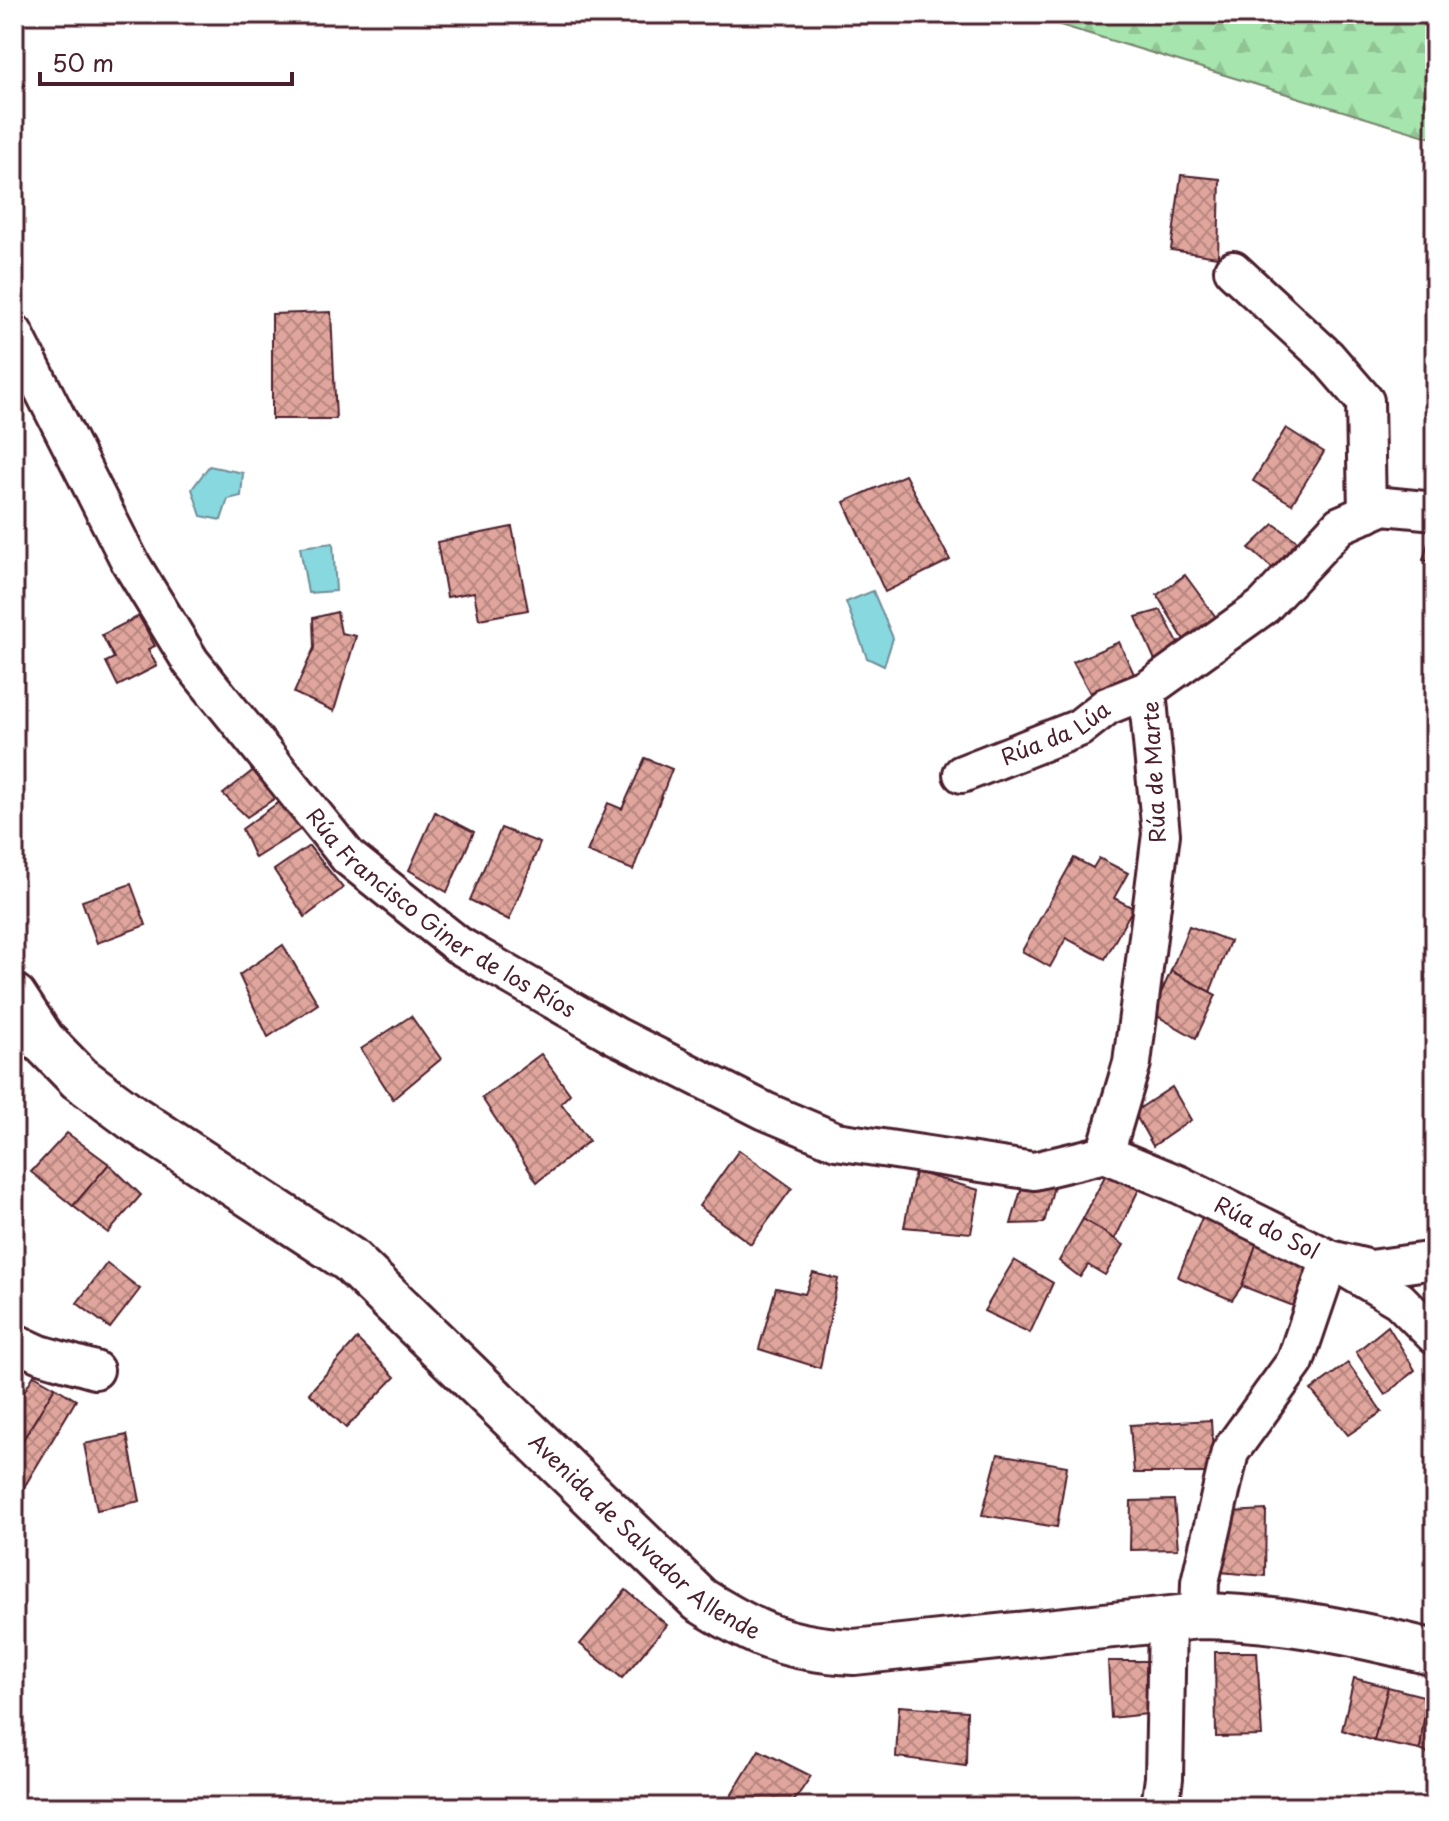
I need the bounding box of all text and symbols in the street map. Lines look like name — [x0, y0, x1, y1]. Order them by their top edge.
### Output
scale bar — [40, 36, 292, 86]
text: 50 m — [52, 44, 114, 80]
street label: Rúa da Lúa — [995, 692, 1117, 772]
street label: Rúa de Marte — [1132, 700, 1173, 844]
street label: Rúa Francisco Giner de los Ríos — [299, 800, 583, 1025]
street label: Rúa do Sol — [1209, 1187, 1326, 1266]
street label: Avenida de Salvador Allende — [522, 1425, 766, 1646]

